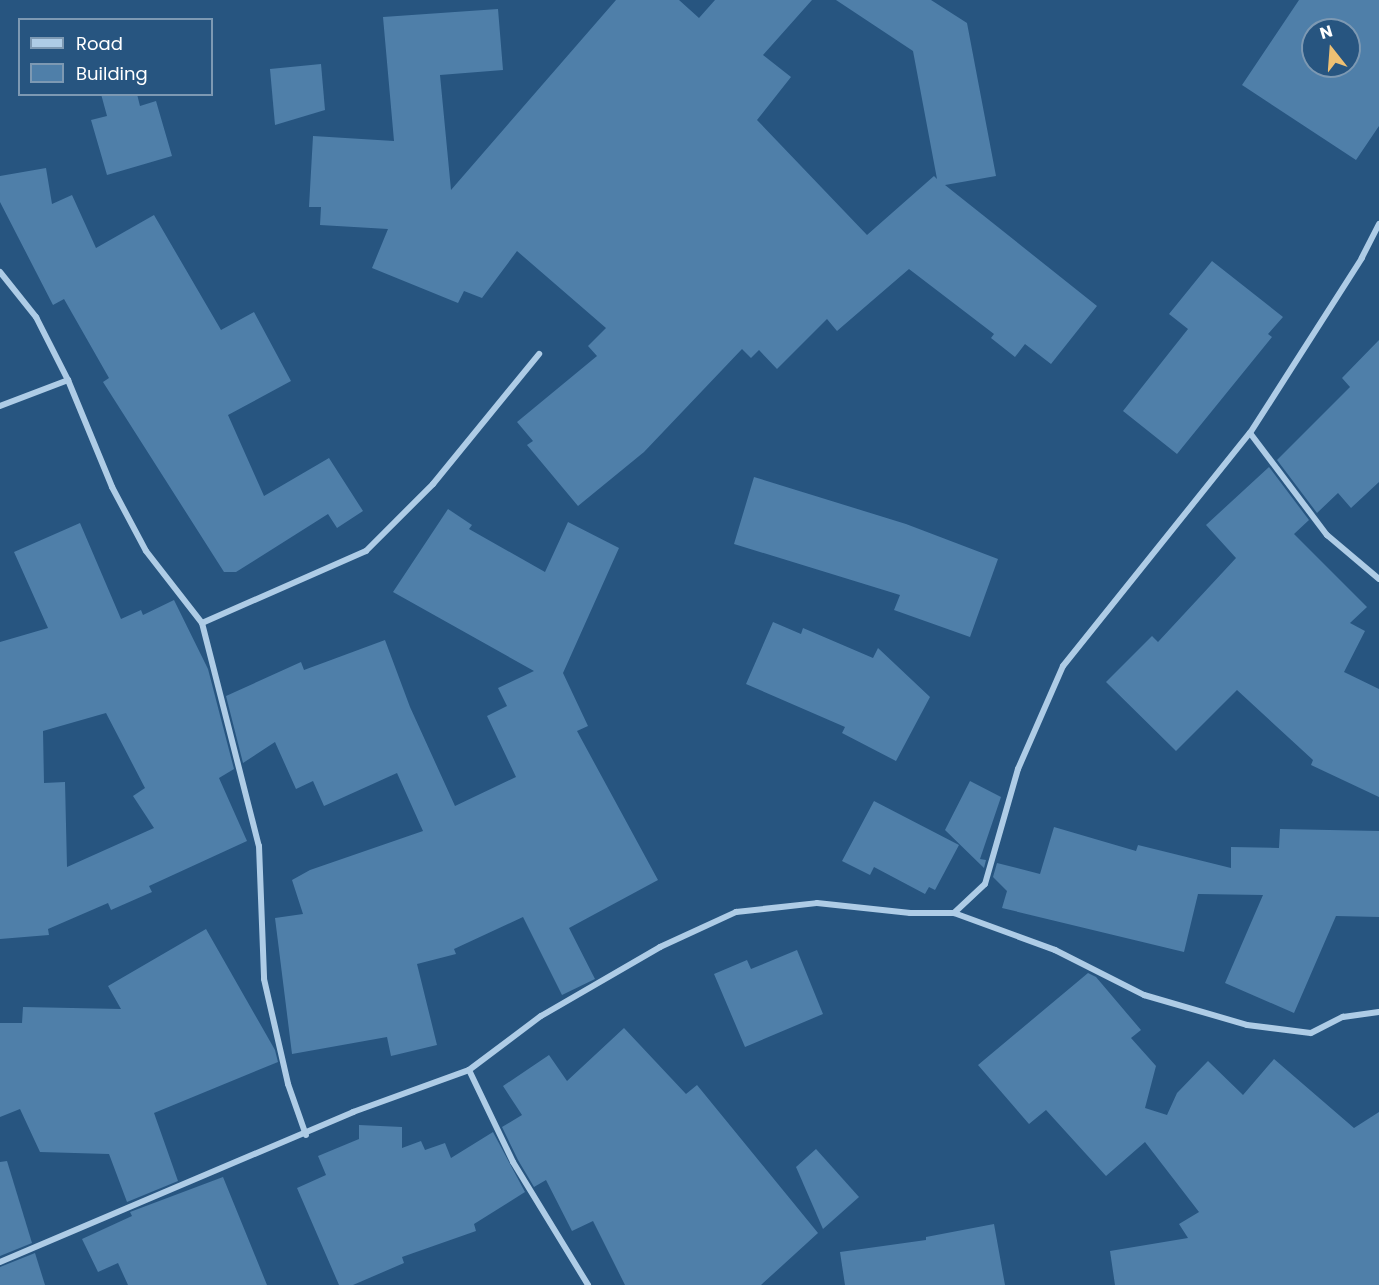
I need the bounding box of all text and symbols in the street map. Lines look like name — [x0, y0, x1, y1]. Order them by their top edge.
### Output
legend — [18, 18, 213, 96]
north arrow — [1301, 18, 1361, 78]
text: N — [1317, 19, 1335, 45]
text: Road — [76, 31, 123, 56]
text: Building — [76, 61, 148, 86]

